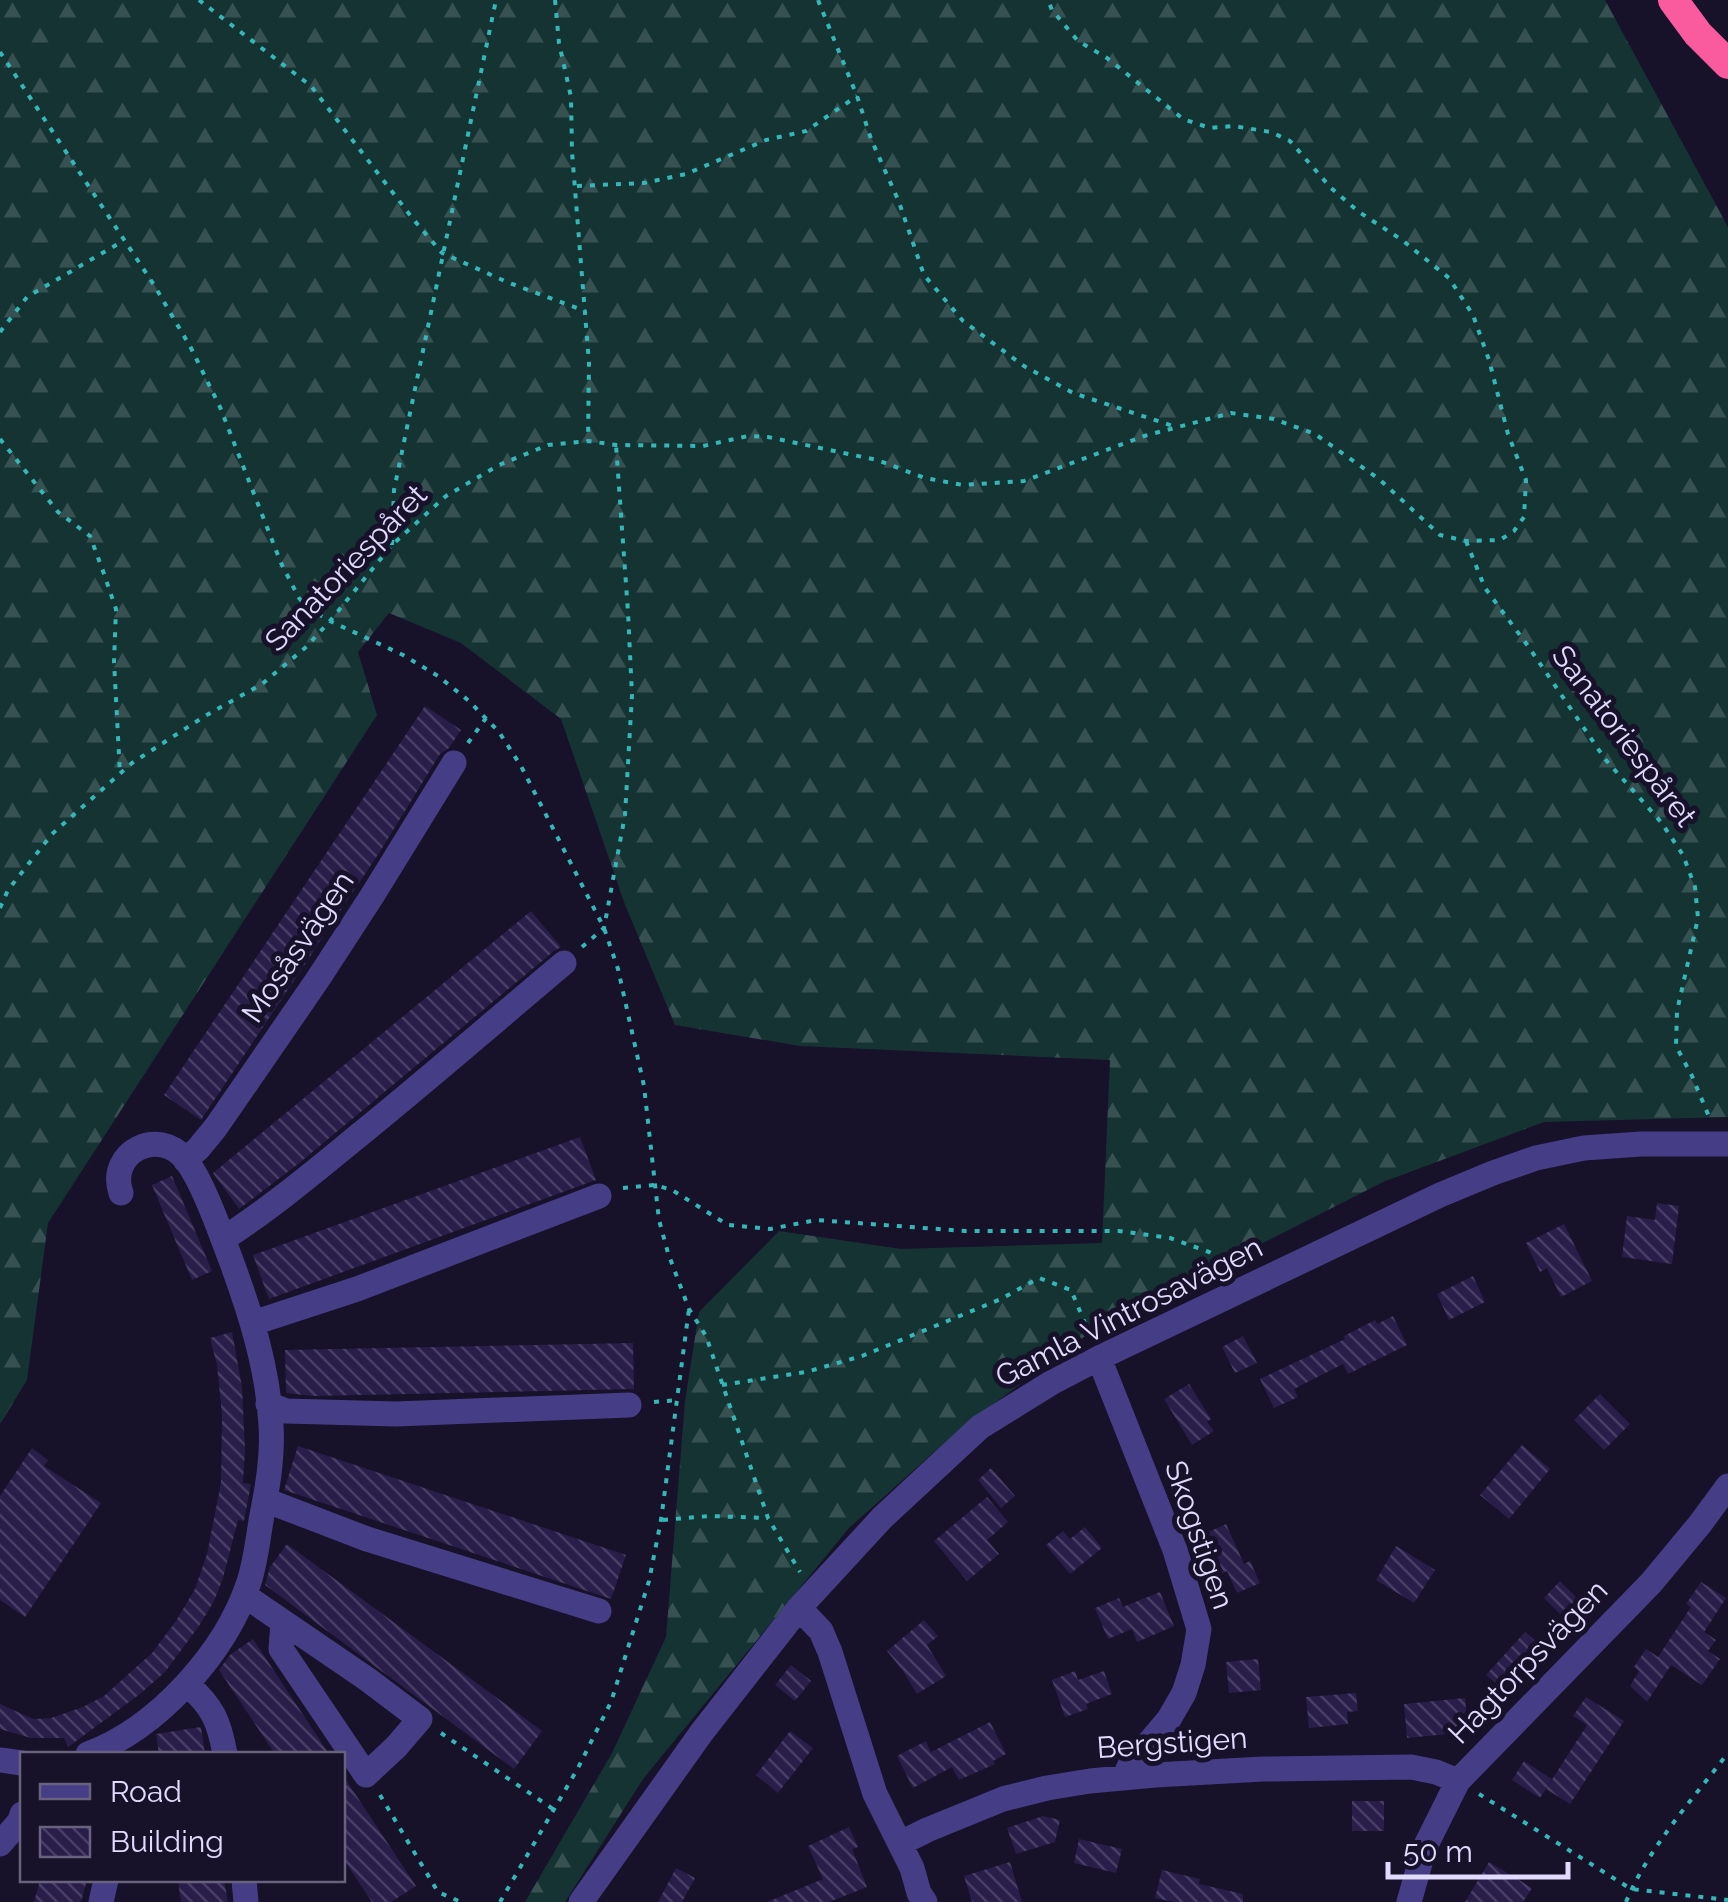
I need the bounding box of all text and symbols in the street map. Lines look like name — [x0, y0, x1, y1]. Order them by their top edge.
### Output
street label: Sanatoriespåret — [258, 477, 434, 658]
street label: Sanatoriespåret — [1545, 638, 1704, 833]
street label: Mosåsvägen — [234, 865, 361, 1029]
street label: Gamla Vintrosavägen — [990, 1229, 1268, 1394]
street label: Skogstigen — [1158, 1456, 1241, 1614]
street label: Hagtorpsvägen — [1441, 1573, 1614, 1751]
street label: Bergstigen — [1095, 1720, 1248, 1765]
legend — [20, 1752, 345, 1882]
text: Road — [110, 1774, 182, 1809]
scale bar — [1388, 1817, 1568, 1879]
text: Building — [110, 1824, 224, 1859]
text: 50 m — [1403, 1834, 1473, 1869]

